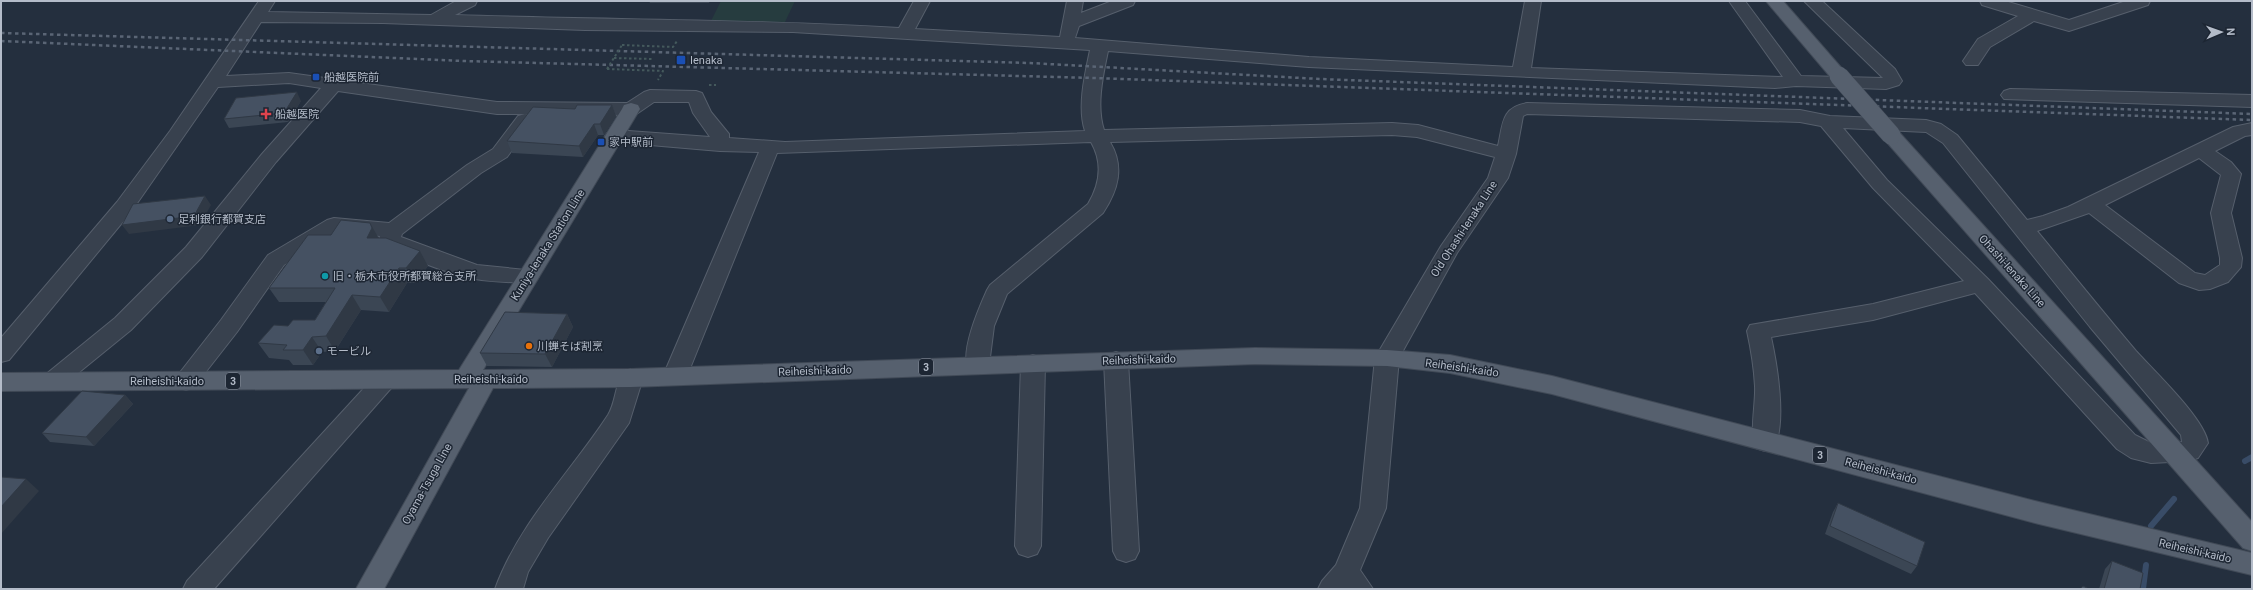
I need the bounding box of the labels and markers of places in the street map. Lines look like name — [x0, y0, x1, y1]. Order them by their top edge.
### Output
marker: Ienaka — [675, 54, 687, 66]
place label: Ienaka — [690, 54, 722, 67]
place label: 船越医院前 — [324, 71, 379, 84]
marker: 船越医院前 — [311, 72, 321, 82]
marker: 船越医院 — [260, 108, 272, 120]
place label: 船越医院 — [275, 108, 319, 121]
place label: 家中駅前 — [609, 136, 653, 149]
marker: 家中駅前 — [596, 137, 606, 147]
place label: 足利銀行都賀支店 — [178, 213, 266, 226]
marker: 足利銀行都賀支店 — [165, 214, 175, 224]
place label: 旧・栃木市役所都賀総合支所 — [333, 270, 477, 283]
marker: 旧・栃木市役所都賀総合支所 — [320, 271, 330, 281]
place label: 川蝉そば割烹 — [537, 340, 603, 353]
marker: 川蝉そば割烹 — [524, 341, 534, 351]
place label: モービル — [327, 345, 371, 358]
marker: モービル — [314, 346, 324, 356]

